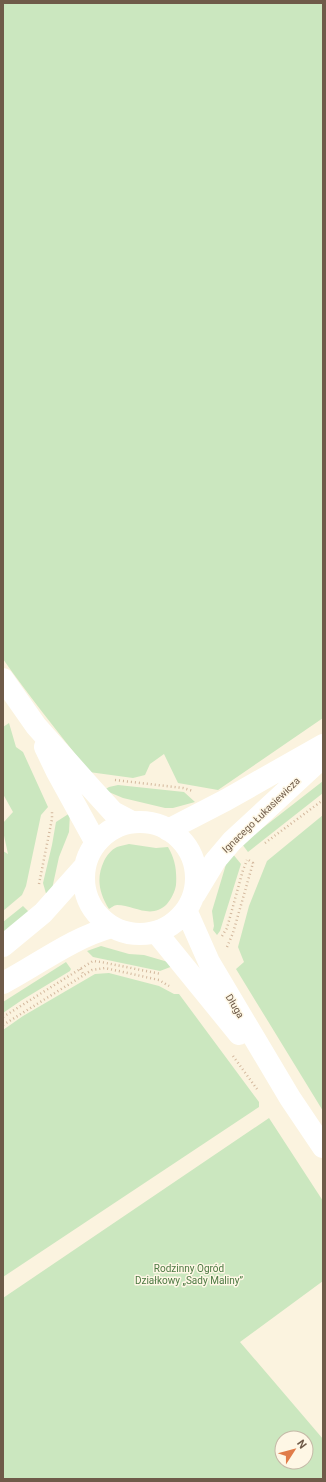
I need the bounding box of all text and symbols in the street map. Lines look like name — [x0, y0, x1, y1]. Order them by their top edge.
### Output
street label: Ignacego Łukasiewicza — [220, 775, 302, 855]
street label: Długa — [224, 992, 246, 1020]
park label: Rodzinny Ogród Działkowy „Sady Maliny” — [135, 1263, 244, 1286]
north arrow — [274, 1430, 314, 1470]
text: N — [294, 1437, 309, 1452]

